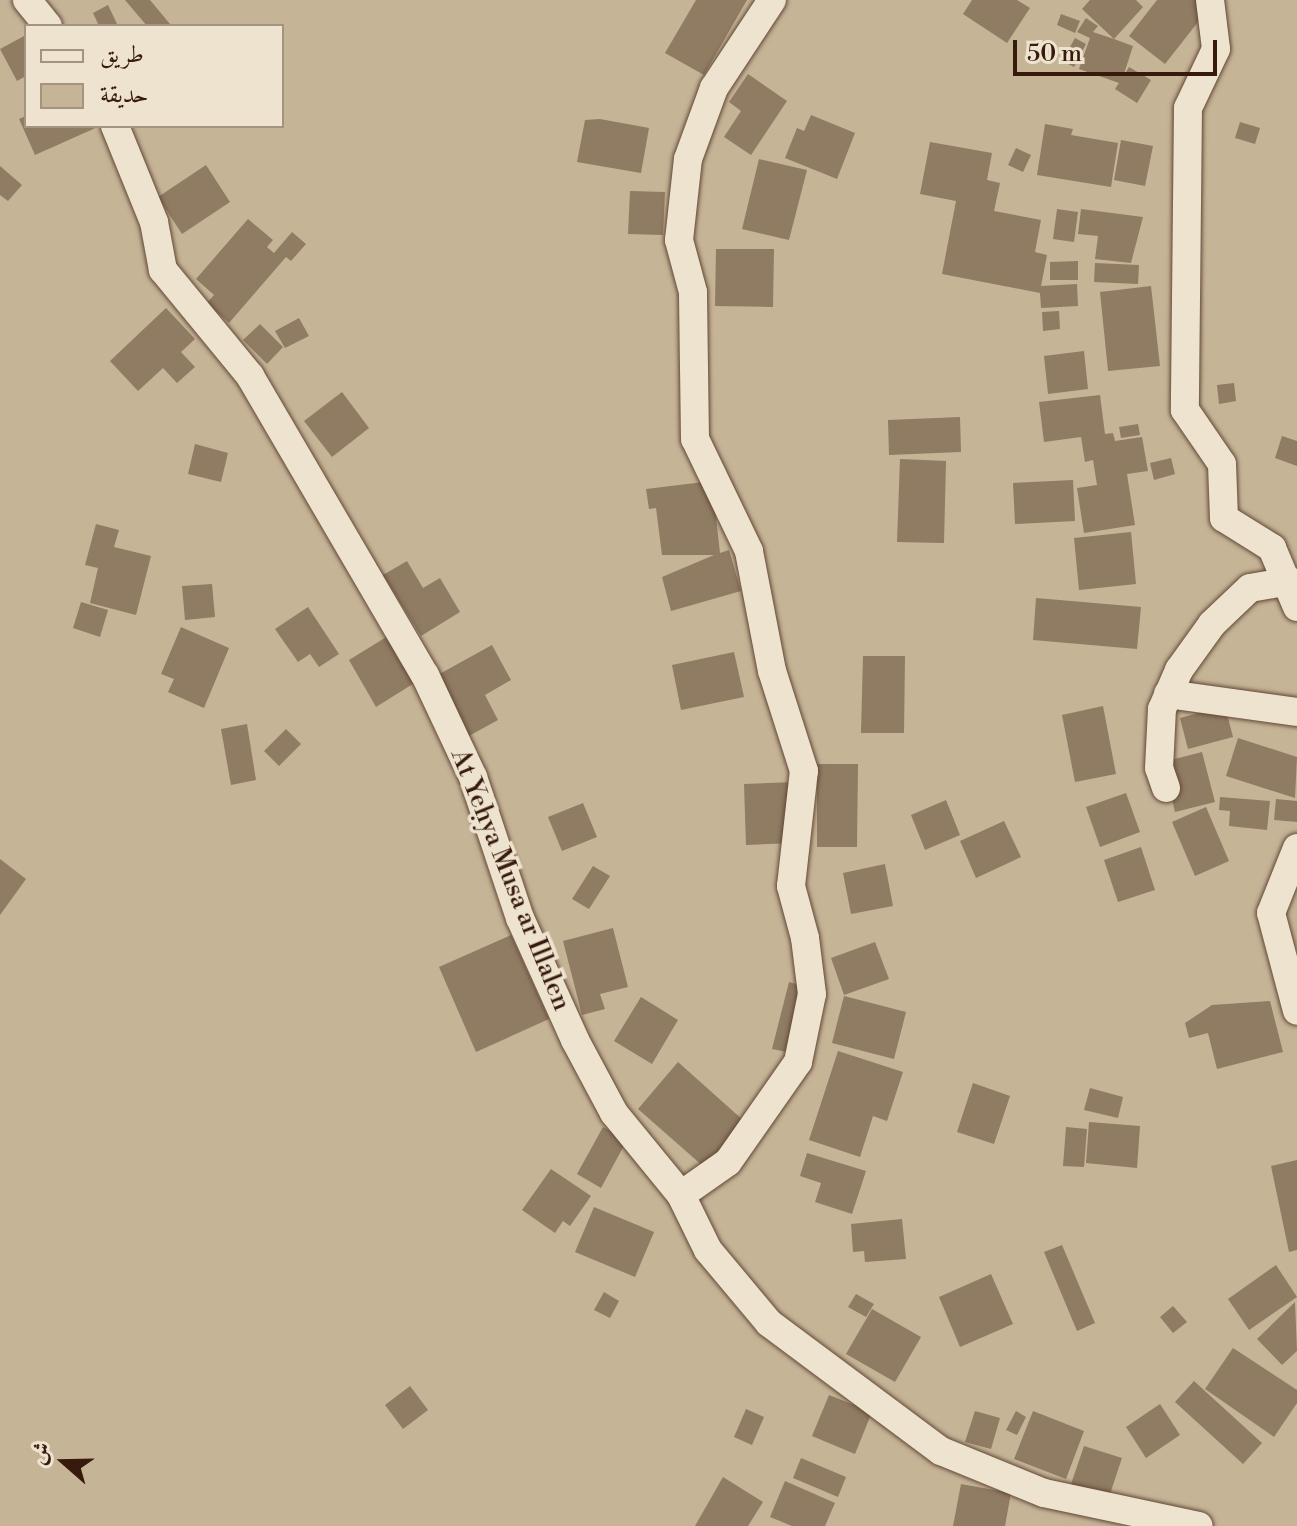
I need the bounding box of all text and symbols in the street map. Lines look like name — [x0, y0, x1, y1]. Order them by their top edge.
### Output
legend — [24, 24, 284, 128]
scale bar — [1017, 24, 1221, 74]
text: 50 m — [1027, 39, 1082, 69]
text: طريق — [100, 40, 144, 70]
text: حديقة — [100, 80, 149, 110]
street label: At Yeḥya Musa ar Illalen — [443, 745, 577, 1015]
north arrow — [24, 1422, 104, 1502]
text: ش — [25, 1439, 57, 1469]

